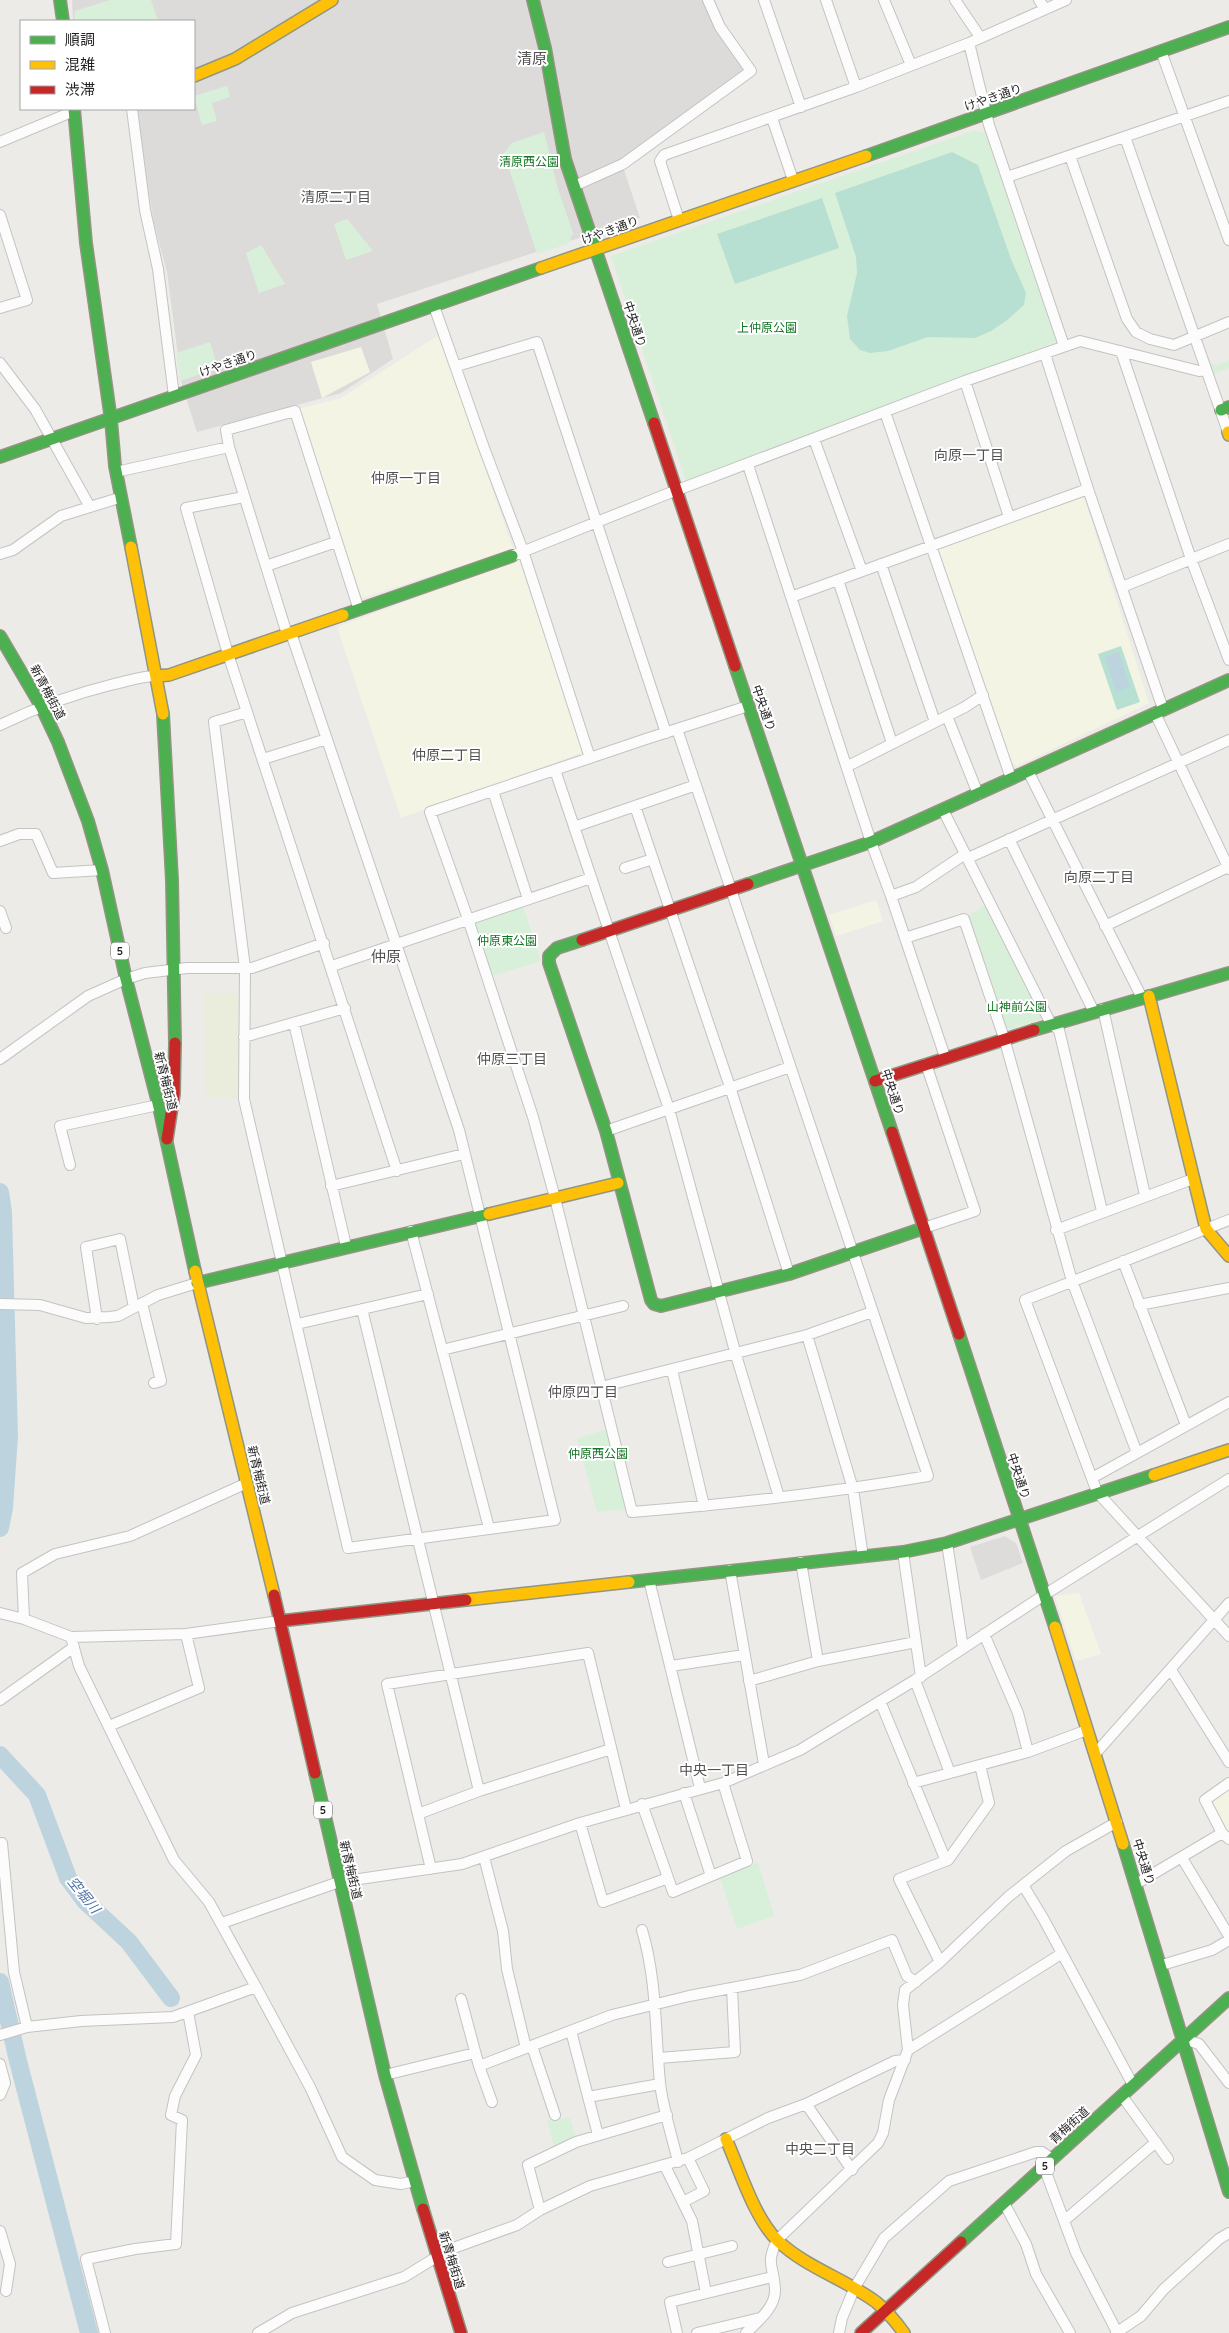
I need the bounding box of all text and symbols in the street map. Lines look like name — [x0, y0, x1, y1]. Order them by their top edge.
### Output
legend — [20, 20, 195, 110]
text: 順調 — [65, 30, 95, 49]
district label: 清原 — [517, 49, 547, 68]
text: 混雑 — [65, 55, 95, 74]
text: 渋滞 — [65, 80, 95, 99]
street label: けやき通り — [962, 80, 1024, 114]
park label: 清原西公園 — [499, 154, 559, 169]
district label: 清原二丁目 — [301, 188, 371, 206]
street label: けやき通り — [579, 213, 641, 247]
street label: 中央通り — [620, 299, 650, 349]
park label: 上仲原公園 — [737, 320, 797, 335]
street label: けやき通り — [197, 346, 259, 380]
district label: 向原一丁目 — [934, 446, 1004, 464]
district label: 仲原一丁目 — [371, 469, 441, 487]
street label: 新青梅街道 — [27, 662, 69, 722]
street label: 中央通り — [749, 683, 779, 733]
district label: 仲原二丁目 — [412, 746, 482, 764]
district label: 向原二丁目 — [1064, 868, 1134, 886]
park label: 仲原東公園 — [477, 933, 537, 948]
road number: 5 — [111, 942, 129, 959]
district label: 仲原 — [371, 947, 401, 966]
park label: 山神前公園 — [987, 999, 1047, 1014]
street label: 新青梅街道 — [151, 1050, 181, 1112]
district label: 仲原三丁目 — [477, 1050, 547, 1068]
street label: 中央通り — [878, 1067, 908, 1117]
district label: 仲原四丁目 — [548, 1383, 618, 1401]
street label: 新青梅街道 — [245, 1444, 273, 1506]
park label: 仲原西公園 — [568, 1446, 628, 1461]
street label: 中央通り — [1004, 1451, 1034, 1501]
district label: 中央一丁目 — [679, 1761, 749, 1779]
road number: 5 — [314, 1802, 332, 1818]
street label: 中央通り — [1130, 1837, 1158, 1887]
street label: 新青梅街道 — [337, 1839, 365, 1901]
water label: 空堀川 — [64, 1873, 105, 1919]
street label: 青梅街道 — [1046, 2103, 1092, 2147]
district label: 中央二丁目 — [785, 2140, 855, 2158]
road number: 5 — [1036, 2158, 1054, 2174]
street label: 新青梅街道 — [436, 2229, 468, 2291]

